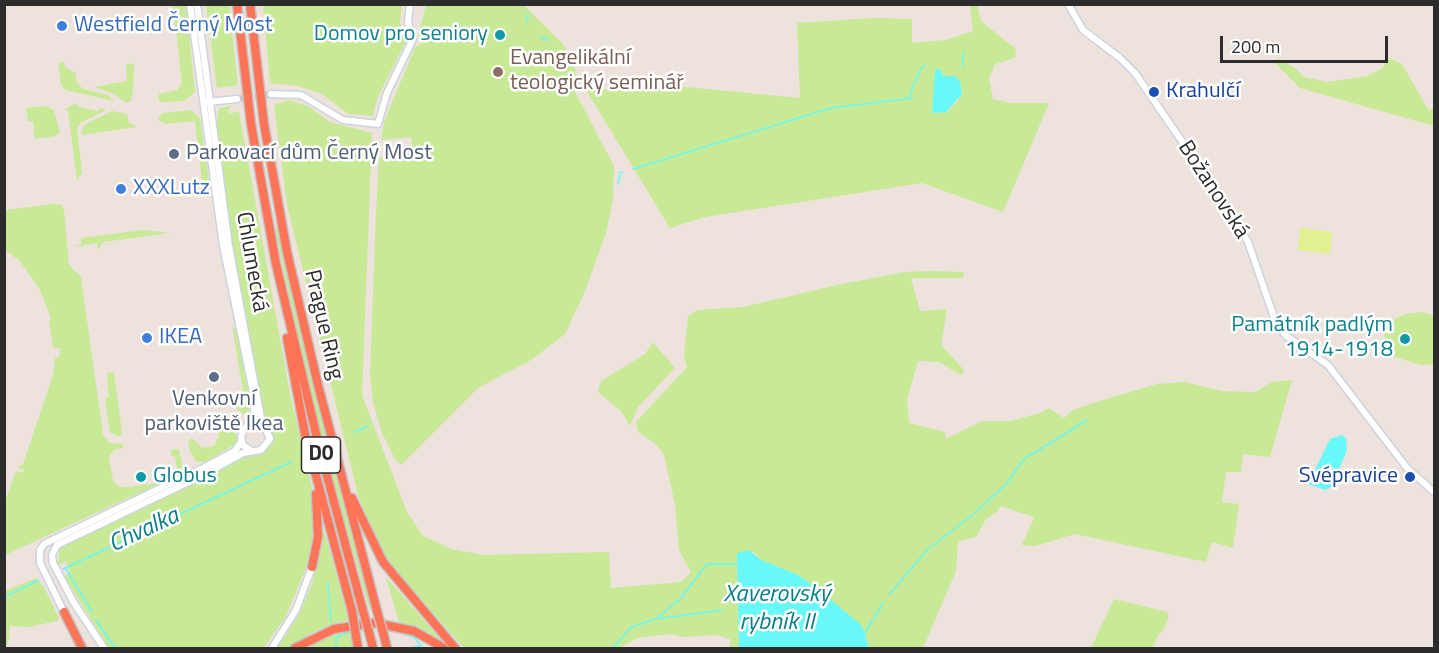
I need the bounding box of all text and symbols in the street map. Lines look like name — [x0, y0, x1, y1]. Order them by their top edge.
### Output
place label: Westfield Černý Most — [74, 13, 272, 39]
marker: Westfield Černý Most — [55, 19, 69, 33]
place label: Domov pro seniory — [314, 22, 488, 48]
scale bar — [1223, 24, 1391, 62]
marker: Domov pro seniory — [493, 28, 507, 42]
text: 200 m — [1231, 33, 1280, 60]
place label: Evangelikální teologický seminář — [510, 46, 684, 98]
marker: Evangelikální teologický seminář — [491, 65, 505, 79]
place label: Krahulčí — [1166, 79, 1240, 105]
marker: Krahulčí — [1147, 85, 1161, 99]
street label: Božanovská — [1172, 136, 1254, 244]
place label: Parkovací dům Černý Most — [186, 141, 432, 167]
marker: Parkovací dům Černý Most — [167, 147, 181, 161]
place label: XXXLutz — [133, 176, 210, 202]
marker: XXXLutz — [114, 182, 128, 196]
street label: Chlumecká — [229, 210, 273, 314]
street label: Prague Ring — [298, 267, 348, 383]
place label: Památník padlým 1914-1918 — [1231, 313, 1393, 364]
place label: IKEA — [159, 325, 202, 351]
marker: IKEA — [140, 331, 154, 345]
marker: Památník padlým 1914-1918 — [1398, 332, 1412, 346]
marker: Venkovní parkoviště Ikea — [207, 370, 221, 384]
place label: Venkovní parkoviště Ikea — [145, 387, 283, 439]
road number: D0 — [302, 437, 340, 473]
place label: Globus — [153, 464, 217, 490]
place label: Svépravice — [1299, 464, 1398, 490]
marker: Globus — [134, 470, 148, 484]
marker: Svépravice — [1403, 470, 1417, 484]
water label: Chvalka — [104, 502, 184, 560]
water label: Xaverovský rybník II — [724, 581, 830, 637]

